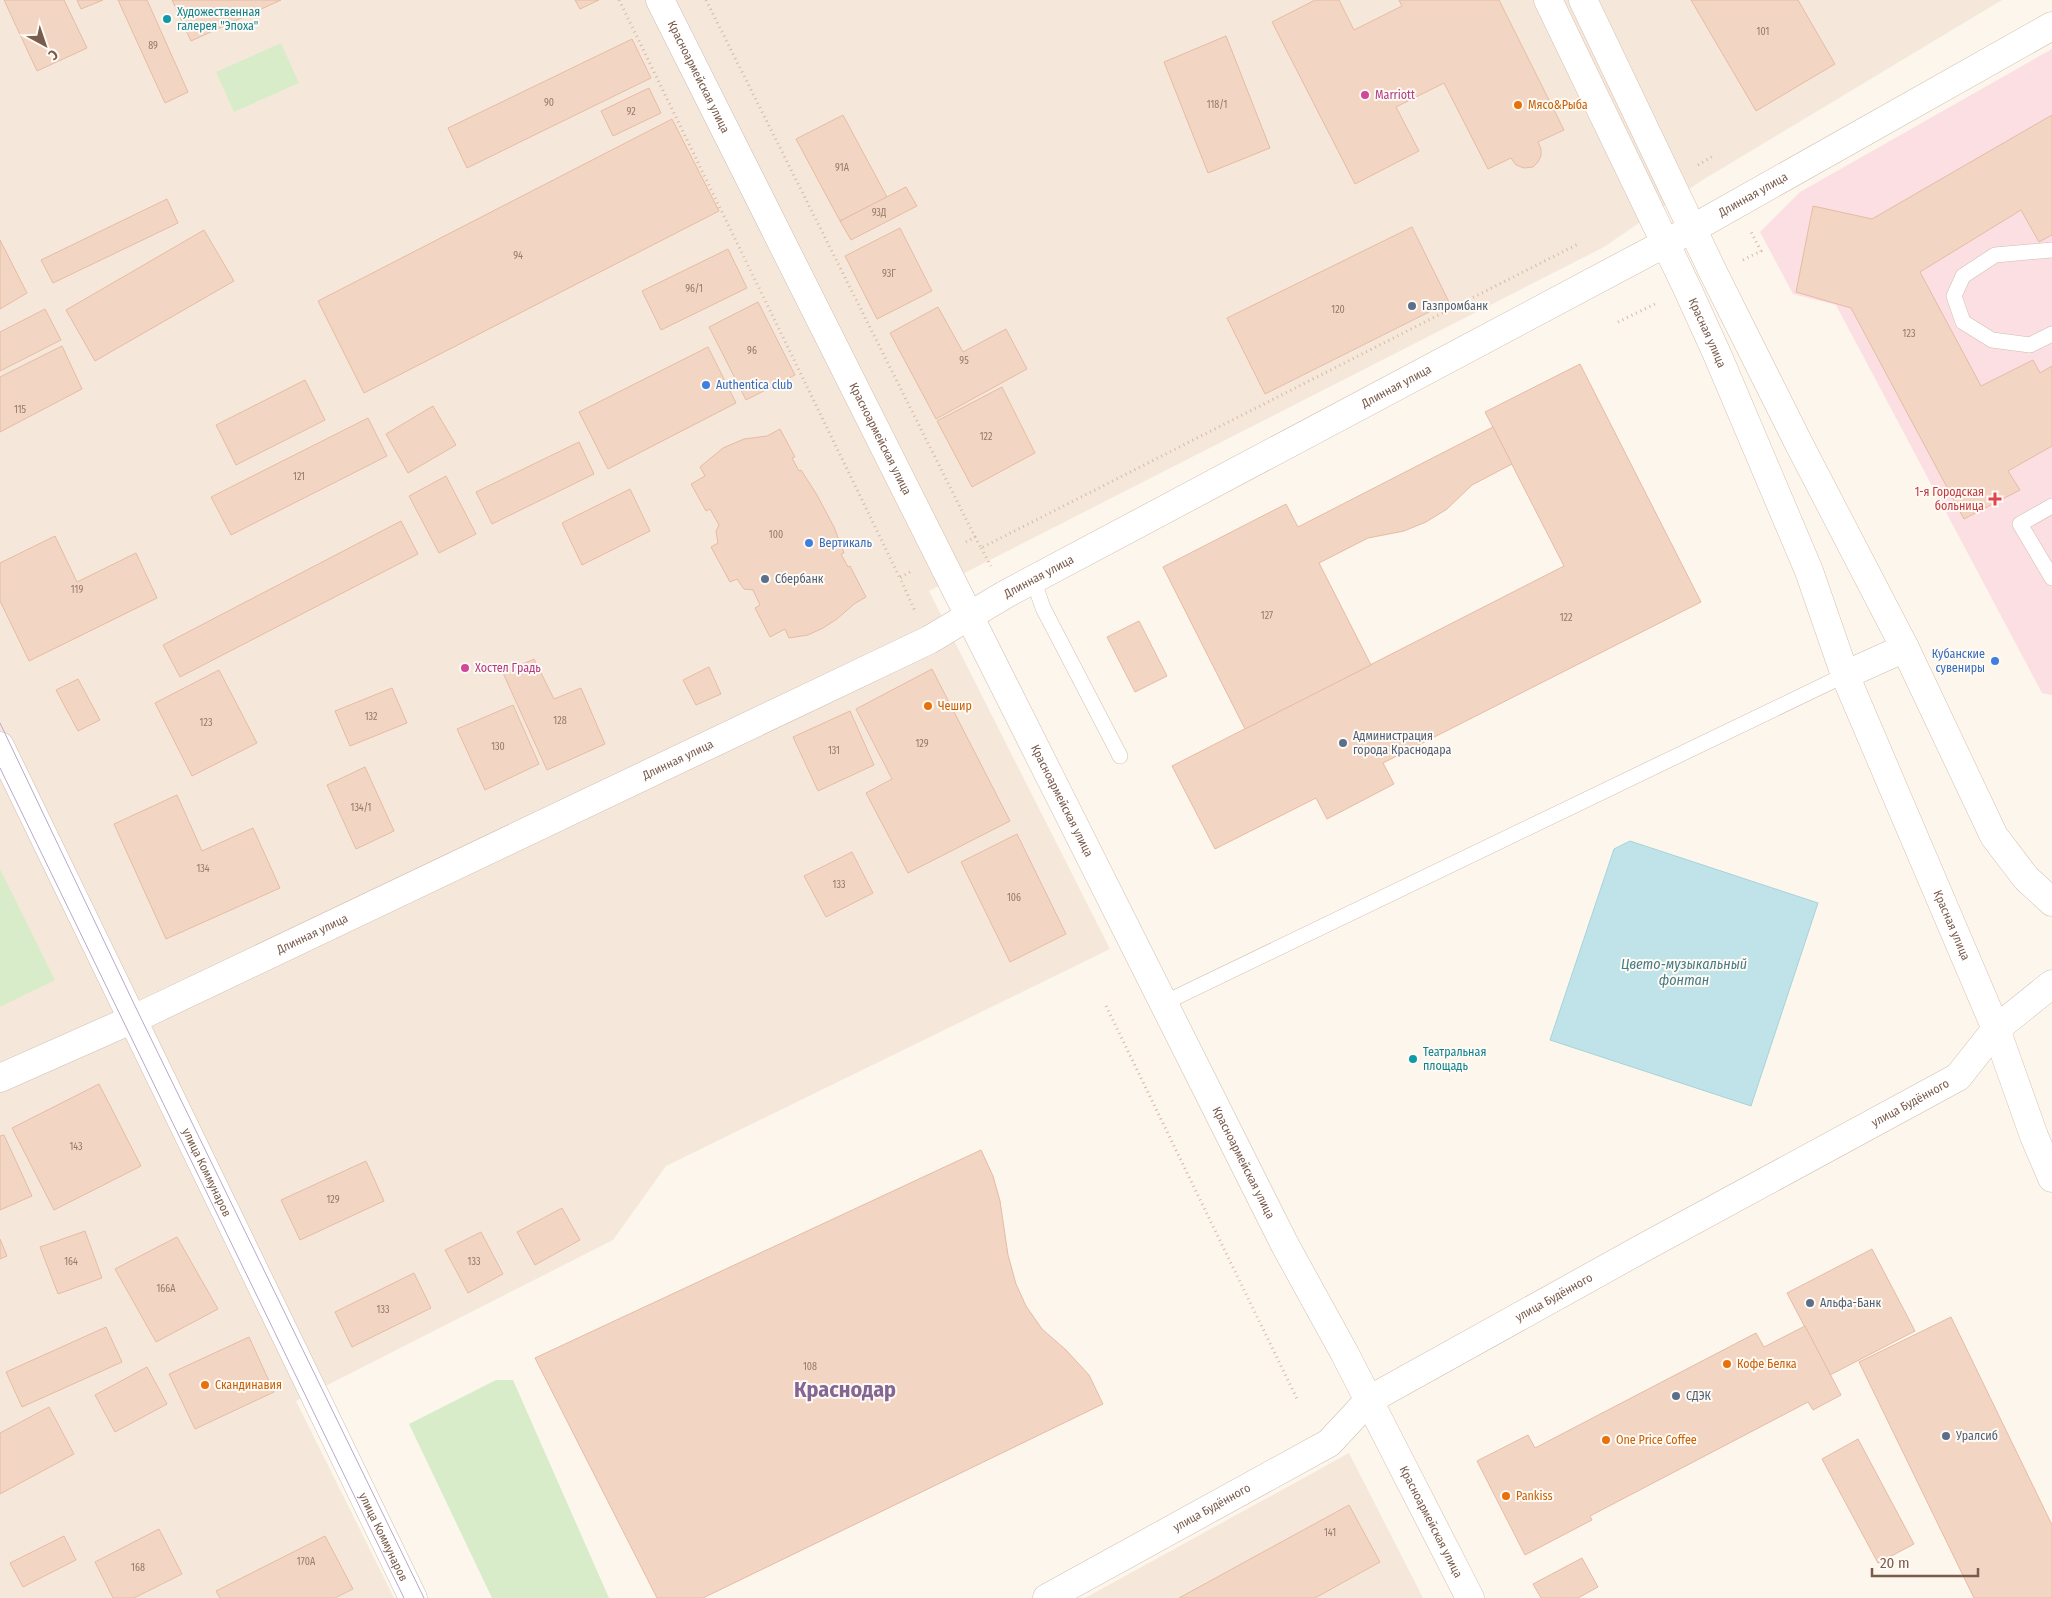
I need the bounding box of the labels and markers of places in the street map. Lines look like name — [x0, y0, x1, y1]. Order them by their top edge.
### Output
place label: Художественная галерея "Эпоха" — [177, 5, 260, 33]
marker: Художественная галерея "Эпоха" — [161, 13, 173, 25]
place label: Marriott — [1375, 88, 1415, 102]
marker: Marriott — [1359, 89, 1371, 101]
place label: Мясо&Рыба — [1528, 98, 1588, 112]
marker: Мясо&Рыба — [1512, 99, 1524, 111]
place label: Газпромбанк — [1422, 299, 1488, 313]
marker: Газпромбанк — [1406, 300, 1418, 312]
place label: Authentica club — [716, 378, 793, 392]
marker: Authentica club — [700, 379, 712, 391]
place label: 1-я Городская больница — [1915, 485, 1984, 513]
marker: 1-я Городская больница — [1988, 492, 2002, 506]
place label: Вертикаль — [819, 536, 872, 550]
marker: Вертикаль — [803, 537, 815, 549]
place label: Сбербанк — [775, 572, 824, 586]
marker: Сбербанк — [759, 573, 771, 585]
place label: Кубанские сувениры — [1932, 647, 1985, 675]
marker: Кубанские сувениры — [1989, 655, 2001, 667]
place label: Хостел Градь — [475, 661, 541, 675]
marker: Хостел Градь — [459, 662, 471, 674]
place label: Чешир — [938, 699, 972, 713]
marker: Чешир — [922, 700, 934, 712]
place label: Администрация города Краснодара — [1353, 729, 1451, 757]
marker: Администрация города Краснодара — [1337, 737, 1349, 749]
place label: Театральная площадь — [1423, 1045, 1486, 1073]
marker: Театральная площадь — [1407, 1053, 1419, 1065]
place label: Альфа-Банк — [1820, 1296, 1882, 1310]
marker: Альфа-Банк — [1804, 1297, 1816, 1309]
place label: Кофе Белка — [1737, 1357, 1797, 1371]
marker: Кофе Белка — [1721, 1358, 1733, 1370]
place label: Скандинавия — [215, 1378, 282, 1392]
marker: Скандинавия — [199, 1379, 211, 1391]
place label: СДЭК — [1686, 1389, 1712, 1403]
marker: СДЭК — [1670, 1390, 1682, 1402]
place label: Уралсиб — [1955, 1429, 1998, 1443]
marker: Уралсиб — [1940, 1430, 1952, 1442]
place label: One Price Coffee — [1616, 1433, 1697, 1447]
marker: One Price Coffee — [1600, 1434, 1612, 1446]
place label: Pankiss — [1516, 1489, 1553, 1503]
marker: Pankiss — [1500, 1490, 1512, 1502]

